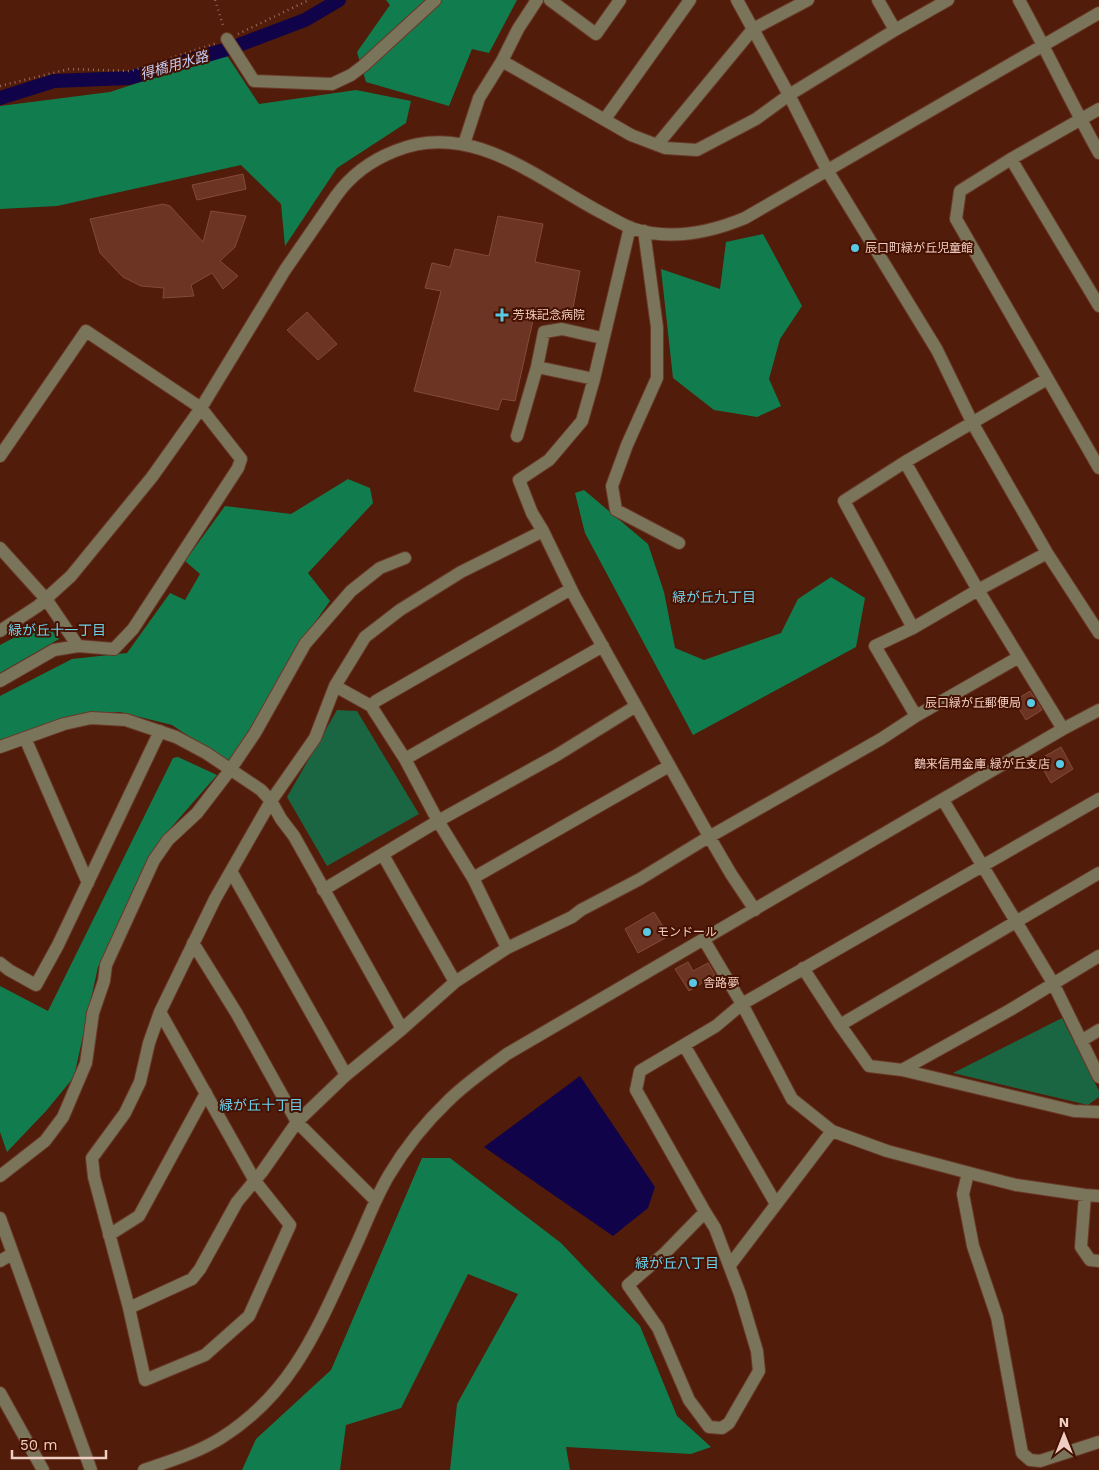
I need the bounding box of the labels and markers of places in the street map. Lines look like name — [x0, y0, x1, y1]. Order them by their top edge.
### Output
place label: 辰口町緑が丘児童館 — [865, 241, 973, 255]
marker: 辰口町緑が丘児童館 — [849, 242, 861, 254]
marker: 芳珠記念病院 — [495, 308, 509, 322]
place label: 芳珠記念病院 — [513, 308, 585, 322]
place label: 辰口緑が丘郵便局 — [925, 696, 1021, 710]
marker: 辰口緑が丘郵便局 — [1025, 697, 1037, 709]
place label: 鶴来信用金庫 緑が丘支店 — [914, 757, 1050, 771]
marker: 鶴来信用金庫 緑が丘支店 — [1054, 758, 1066, 770]
place label: モンドール — [657, 925, 717, 939]
marker: モンドール — [641, 926, 653, 938]
place label: 舎路夢 — [703, 976, 739, 990]
marker: 舎路夢 — [687, 977, 699, 989]

